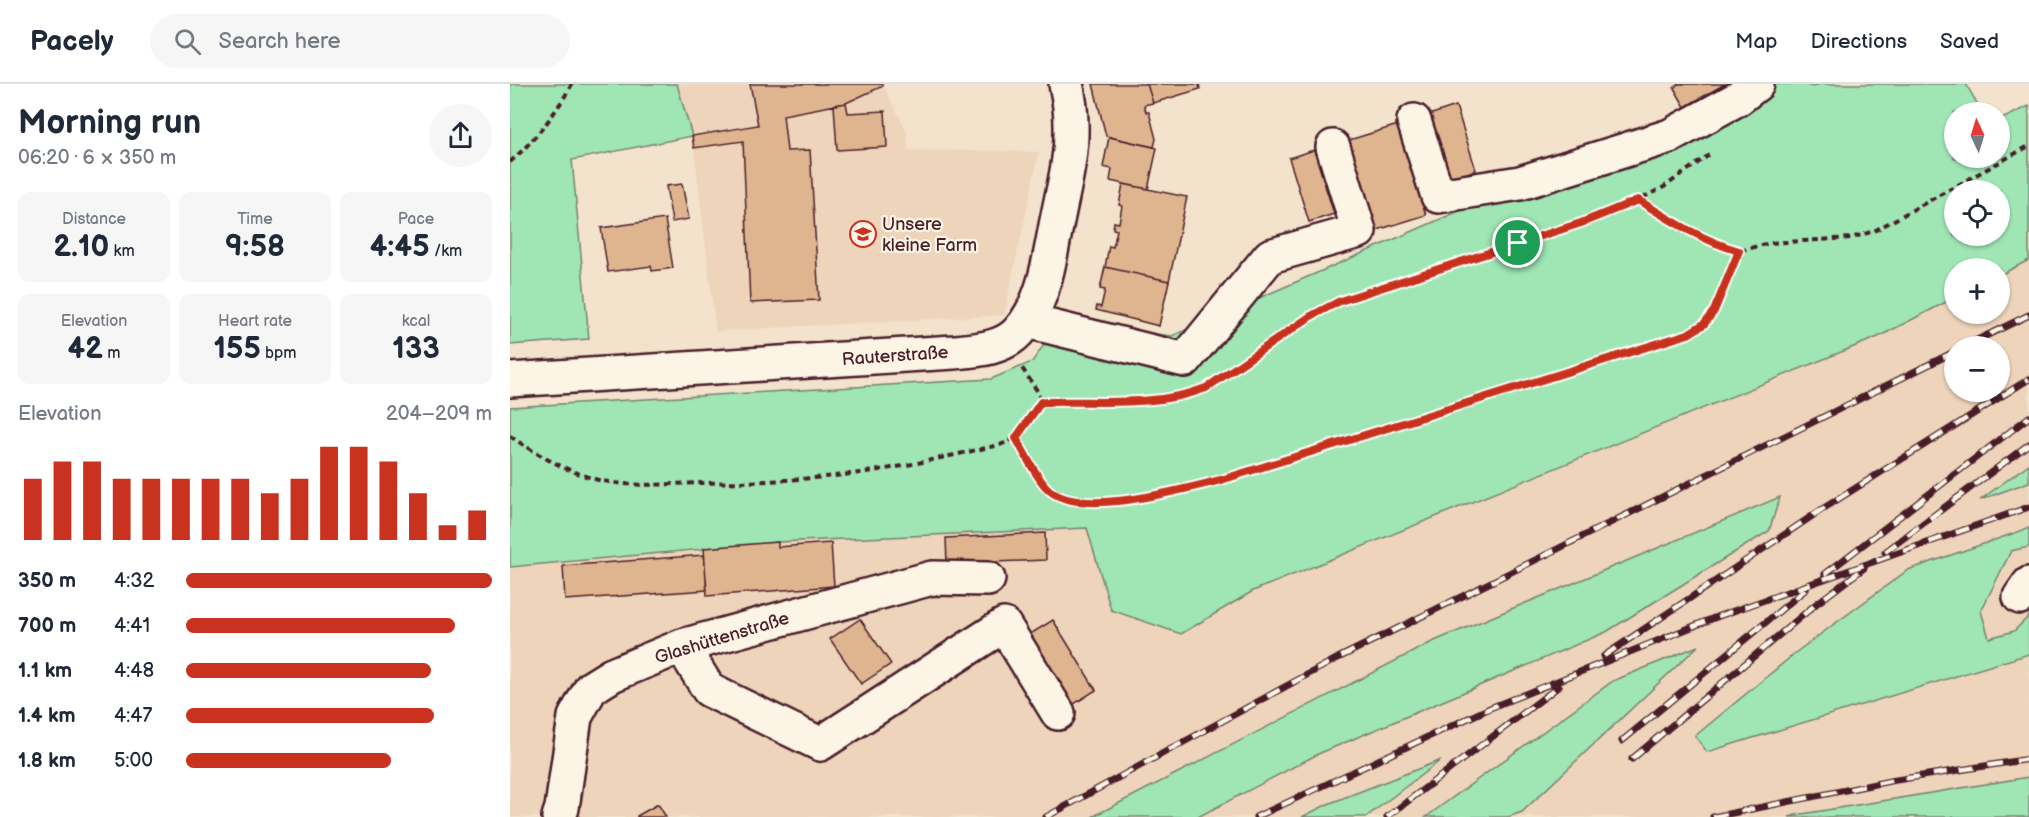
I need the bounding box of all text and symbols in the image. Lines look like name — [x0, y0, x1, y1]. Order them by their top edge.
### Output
search box — [150, 14, 570, 68]
text: Pacely — [30, 25, 114, 58]
icon: search — [171, 25, 204, 58]
text: Search here — [219, 28, 341, 55]
text: Map — [1735, 29, 1778, 54]
text: Directions — [1811, 29, 1907, 54]
text: Saved — [1940, 29, 1999, 54]
north arrow — [1944, 102, 2010, 168]
map controls — [1944, 102, 2010, 402]
text: Morning run — [18, 103, 201, 143]
button: share — [429, 104, 492, 167]
text: 06:20 · 6 × 350 m — [18, 146, 176, 170]
button: locate — [1944, 180, 2010, 246]
text: Distance — [62, 210, 126, 229]
text: Time — [237, 210, 273, 229]
text: Pace — [398, 210, 434, 229]
place label: Unsere kleine Farm — [882, 214, 977, 256]
pin — [1492, 217, 1543, 268]
school or university icon: Unsere kleine Farm — [848, 219, 878, 249]
icon: arrive — [1501, 226, 1534, 259]
text: 2.10 — [53, 229, 109, 265]
text: 9:58 — [225, 229, 285, 265]
text: 4:45 — [370, 229, 430, 265]
text: km — [109, 242, 135, 261]
text: /km — [430, 242, 462, 261]
button: + — [1944, 258, 2010, 324]
text: Elevation — [61, 312, 127, 331]
text: Heart rate — [218, 312, 292, 331]
text: kcal — [402, 312, 430, 331]
text: 42 — [67, 331, 103, 367]
text: 155 — [213, 331, 261, 367]
text: 133 — [392, 331, 440, 367]
button: − — [1944, 336, 2010, 402]
street label: Rauterstraße — [841, 342, 949, 370]
text: m — [103, 344, 121, 363]
text: bpm — [261, 344, 297, 363]
text: Elevation — [18, 402, 101, 426]
text: 204–209 m — [386, 402, 492, 426]
text: 350 m — [18, 569, 76, 593]
text: 4:32 — [114, 569, 154, 593]
street label: Glashüttenstraße — [652, 608, 792, 668]
text: 700 m — [18, 614, 76, 638]
text: 4:41 — [114, 614, 150, 638]
text: 1.1 km — [18, 659, 72, 683]
text: 4:48 — [114, 659, 154, 683]
text: 1.4 km — [18, 704, 76, 728]
text: 4:47 — [114, 704, 152, 728]
text: 1.8 km — [18, 749, 76, 773]
text: 5:00 — [114, 749, 153, 773]

